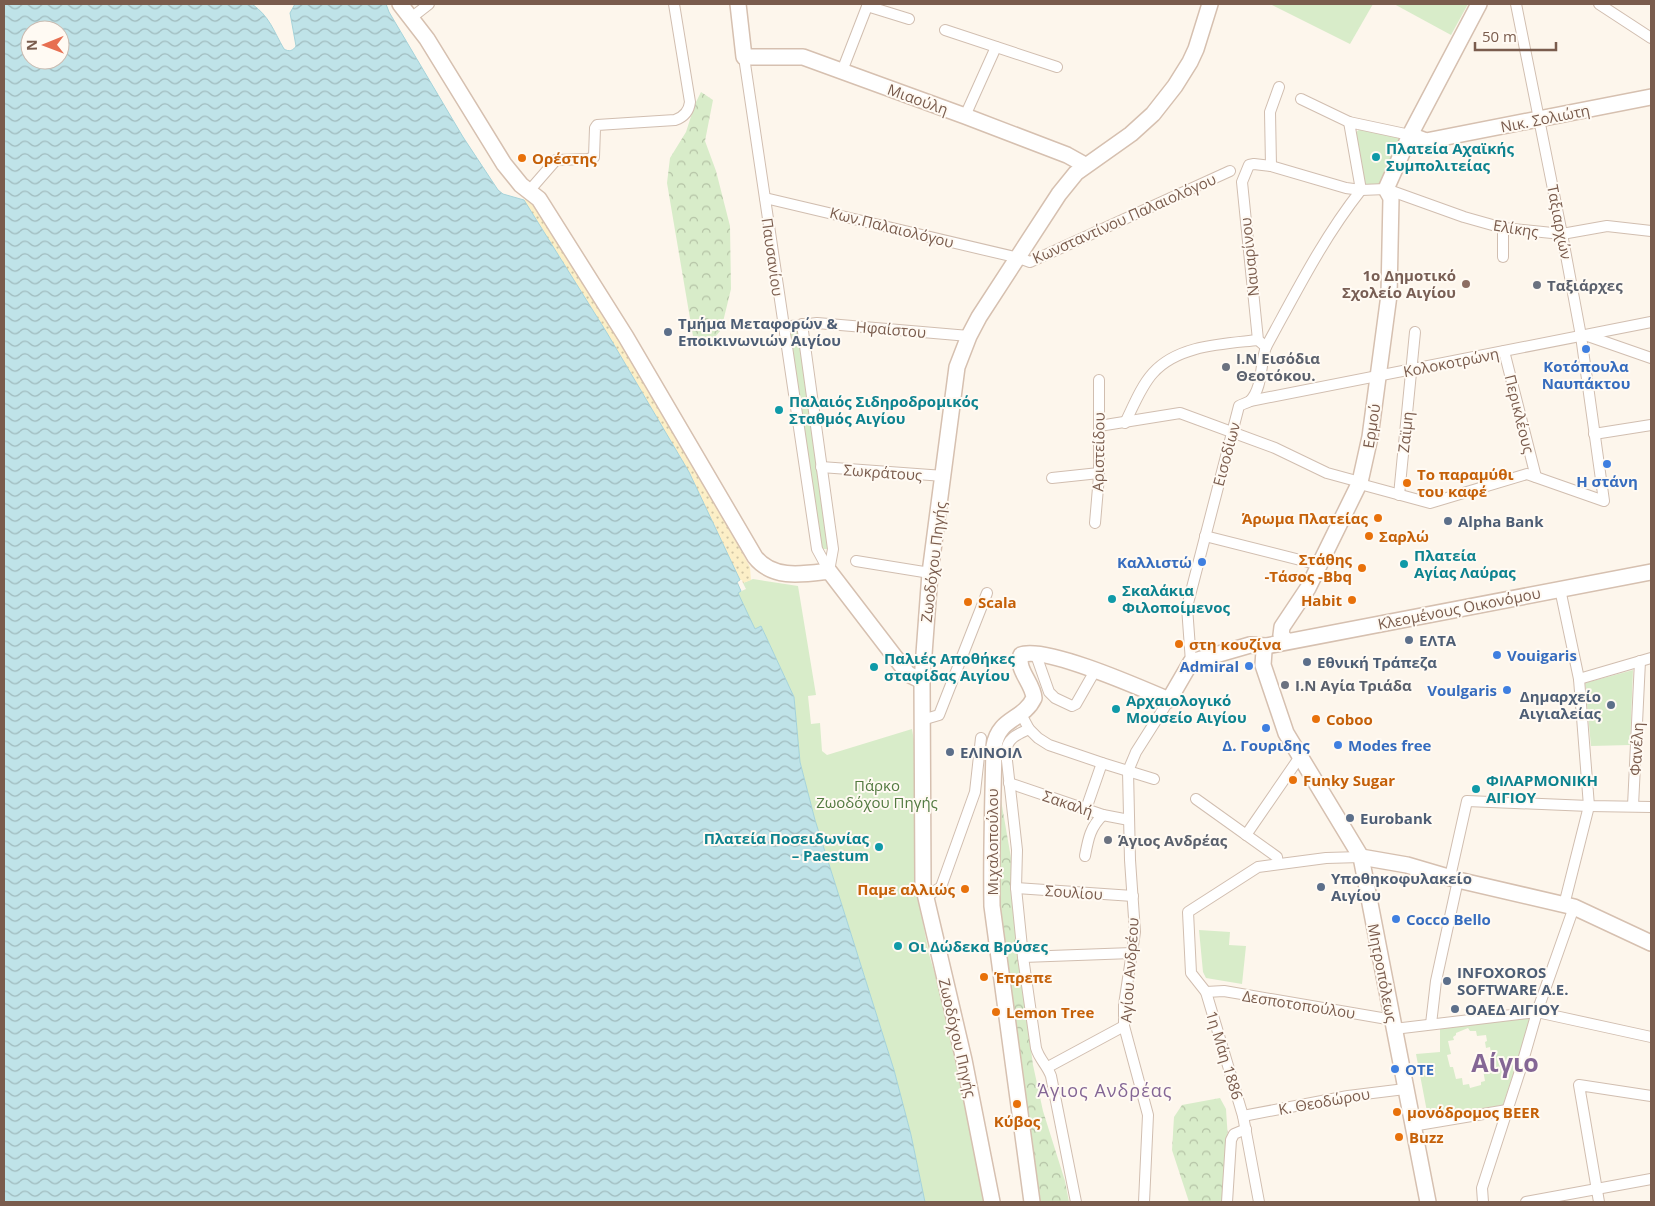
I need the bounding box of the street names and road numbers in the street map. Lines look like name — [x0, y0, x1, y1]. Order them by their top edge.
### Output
street label: Μιαούλη — [885, 79, 951, 119]
street label: Νικ. Σολιώτη — [1499, 100, 1591, 136]
street label: Κωνσταντίνου Παλαιολόγου — [1029, 168, 1219, 268]
street label: Ταξιαρχών — [1543, 183, 1577, 261]
street label: Κων.Παλαιολόγου — [828, 202, 956, 252]
street label: Ελίκης — [1492, 215, 1540, 241]
street label: Παυσανίου — [758, 217, 788, 297]
street label: Ναυαρίνου — [1235, 217, 1263, 297]
street label: Ηφαίστου — [855, 316, 927, 342]
street label: Κολοκοτρώνη — [1401, 343, 1501, 381]
street label: Περικλέους — [1501, 372, 1539, 456]
street label: Ερμού — [1358, 402, 1384, 450]
street label: Ζαϊμη — [1393, 410, 1417, 454]
street label: Αριστείδου — [1087, 412, 1109, 492]
street label: Εισοδίων — [1208, 420, 1244, 488]
street label: Σωκράτους — [843, 459, 923, 485]
street label: Ζωοδόχου Πηγής — [916, 500, 950, 624]
street label: Κλεομένους Οικονόμου — [1376, 582, 1542, 634]
street label: Φανέλη — [1625, 722, 1647, 776]
street label: Σακαλή — [1040, 785, 1096, 821]
street label: Μιχαλοπούλου — [982, 788, 1002, 896]
street label: Σουλίου — [1044, 880, 1104, 904]
street label: Αγίου Ανδρέου — [1115, 917, 1143, 1023]
street label: Μητροπόλεως — [1364, 922, 1402, 1024]
street label: Ζωοδόχου Πηγής — [935, 976, 981, 1100]
street label: Δεσποτοπούλου — [1241, 985, 1357, 1023]
street label: 1η Μάη 1886 — [1202, 1008, 1248, 1102]
street label: Κ. Θεοδώρου — [1277, 1083, 1371, 1119]

